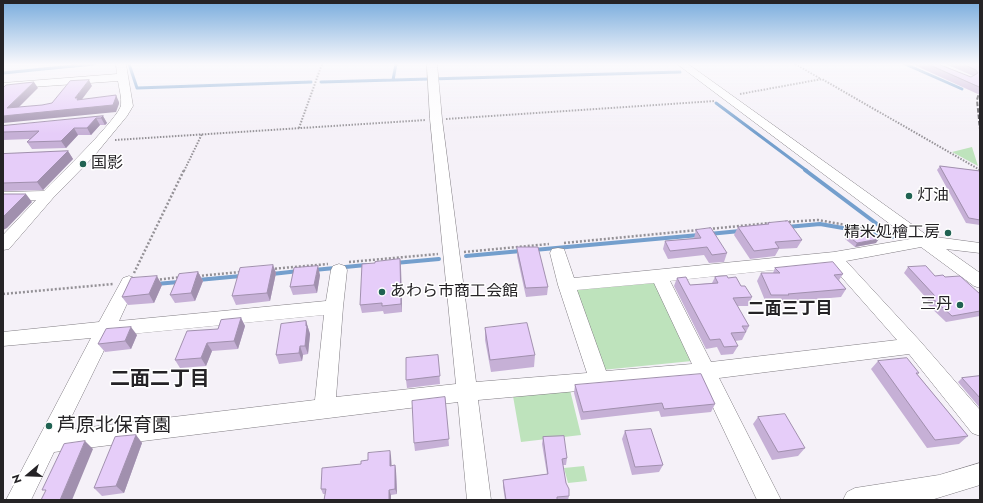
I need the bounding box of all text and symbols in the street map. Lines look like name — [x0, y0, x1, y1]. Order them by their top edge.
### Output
place label: 国影 — [91, 154, 123, 174]
marker: 国影 — [78, 159, 88, 169]
place label: 灯油 — [917, 186, 949, 206]
marker: 灯油 — [904, 191, 914, 201]
place label: 精米処檜工房 — [844, 223, 940, 243]
marker: 精米処檜工房 — [943, 228, 953, 238]
place label: あわら市商工会館 — [390, 282, 518, 302]
marker: あわら市商工会館 — [377, 287, 387, 297]
place label: 三丹 — [920, 295, 952, 315]
district label: 二面三丁目 — [748, 300, 832, 320]
marker: 三丹 — [955, 300, 965, 310]
district label: 二面二丁目 — [110, 368, 210, 392]
place label: 芦原北保育園 — [57, 415, 171, 437]
marker: 芦原北保育園 — [44, 421, 54, 431]
north arrow — [8, 455, 48, 495]
text: N — [8, 472, 26, 486]

